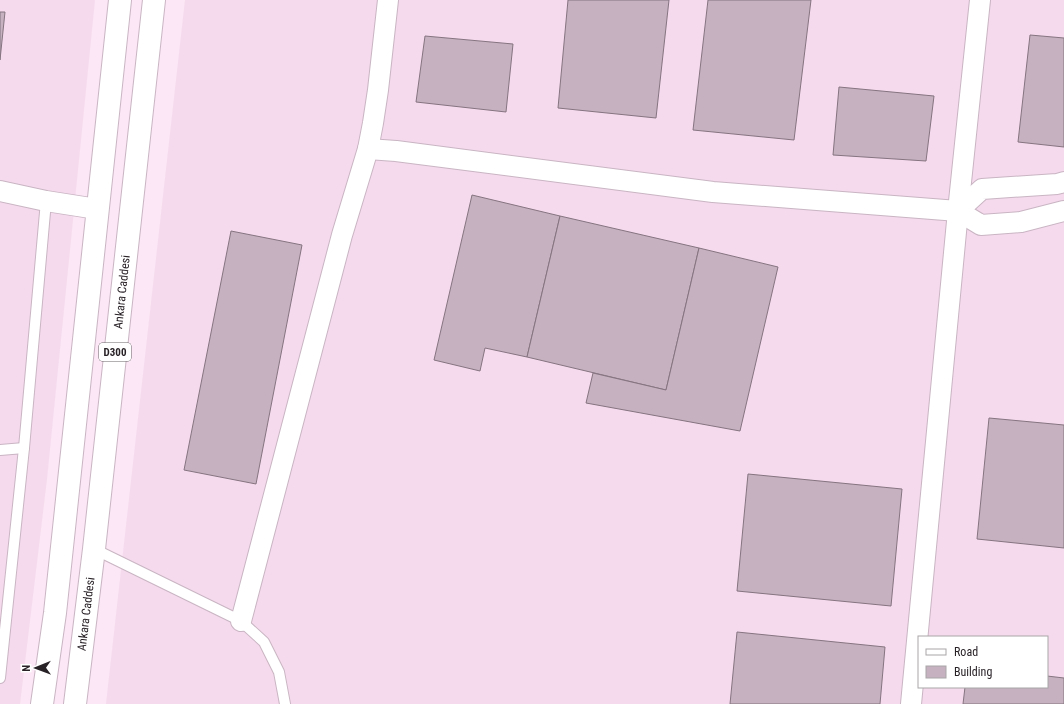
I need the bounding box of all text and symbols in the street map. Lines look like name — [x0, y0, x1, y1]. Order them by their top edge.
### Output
street label: Ankara Caddesi — [111, 254, 133, 330]
road number: D300 — [99, 343, 131, 361]
street label: Ankara Caddesi — [75, 576, 97, 652]
legend — [918, 636, 1048, 688]
text: Road — [954, 645, 978, 659]
north arrow — [16, 648, 56, 688]
text: N — [20, 664, 33, 672]
text: Building — [954, 665, 992, 679]

